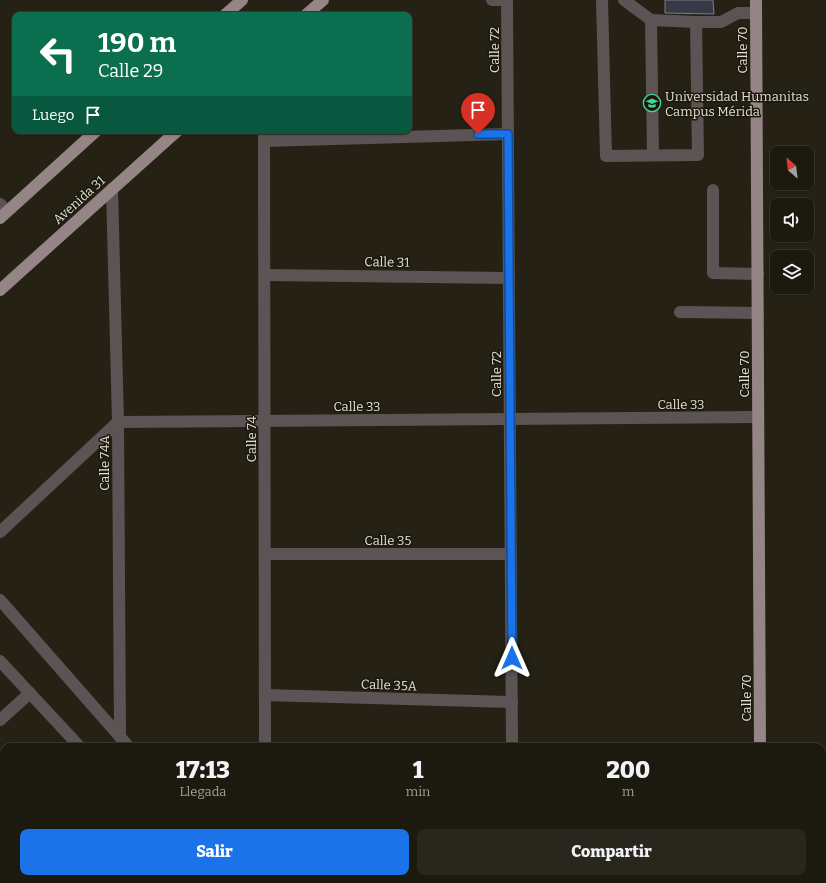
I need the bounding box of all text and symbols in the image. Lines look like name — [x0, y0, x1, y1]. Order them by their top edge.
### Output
text: 190 m — [98, 26, 176, 59]
street label: Calle 70 — [735, 26, 750, 74]
street label: Calle 72 — [487, 27, 502, 73]
icon: left — [32, 28, 84, 80]
text: Calle 29 — [98, 60, 163, 82]
place label: Universidad Humanitas Campus Mérida — [665, 89, 809, 119]
pin — [461, 93, 495, 134]
school or university icon: Universidad Humanitas Campus Mérida — [642, 93, 662, 113]
icon: arrive — [467, 99, 489, 121]
icon: arrive — [82, 104, 104, 126]
text: Luego — [32, 106, 74, 124]
north arrow — [770, 146, 814, 190]
map controls — [770, 146, 814, 294]
street label: Avenida 31 — [50, 172, 108, 227]
button: sound — [770, 198, 814, 242]
button: layers — [770, 250, 814, 294]
street label: Calle 31 — [364, 254, 410, 270]
street label: Calle 70 — [737, 350, 752, 398]
street label: Calle 72 — [489, 351, 504, 397]
street label: Calle 33 — [657, 397, 705, 412]
street label: Calle 33 — [333, 399, 381, 414]
street label: Calle 74 — [244, 415, 259, 462]
street label: Calle 74A — [97, 434, 112, 491]
street label: Calle 35 — [365, 533, 411, 548]
position arrow — [491, 637, 533, 679]
street label: Calle 70 — [739, 674, 754, 722]
street label: Calle 35A — [361, 677, 418, 693]
text: 17:13 — [176, 756, 230, 784]
text: 1 — [413, 756, 423, 784]
text: 200 — [606, 756, 650, 784]
text: Llegada — [179, 784, 226, 799]
text: min — [406, 784, 430, 799]
text: m — [622, 784, 634, 799]
button: Salir — [20, 829, 409, 875]
button: Compartir — [417, 829, 806, 875]

